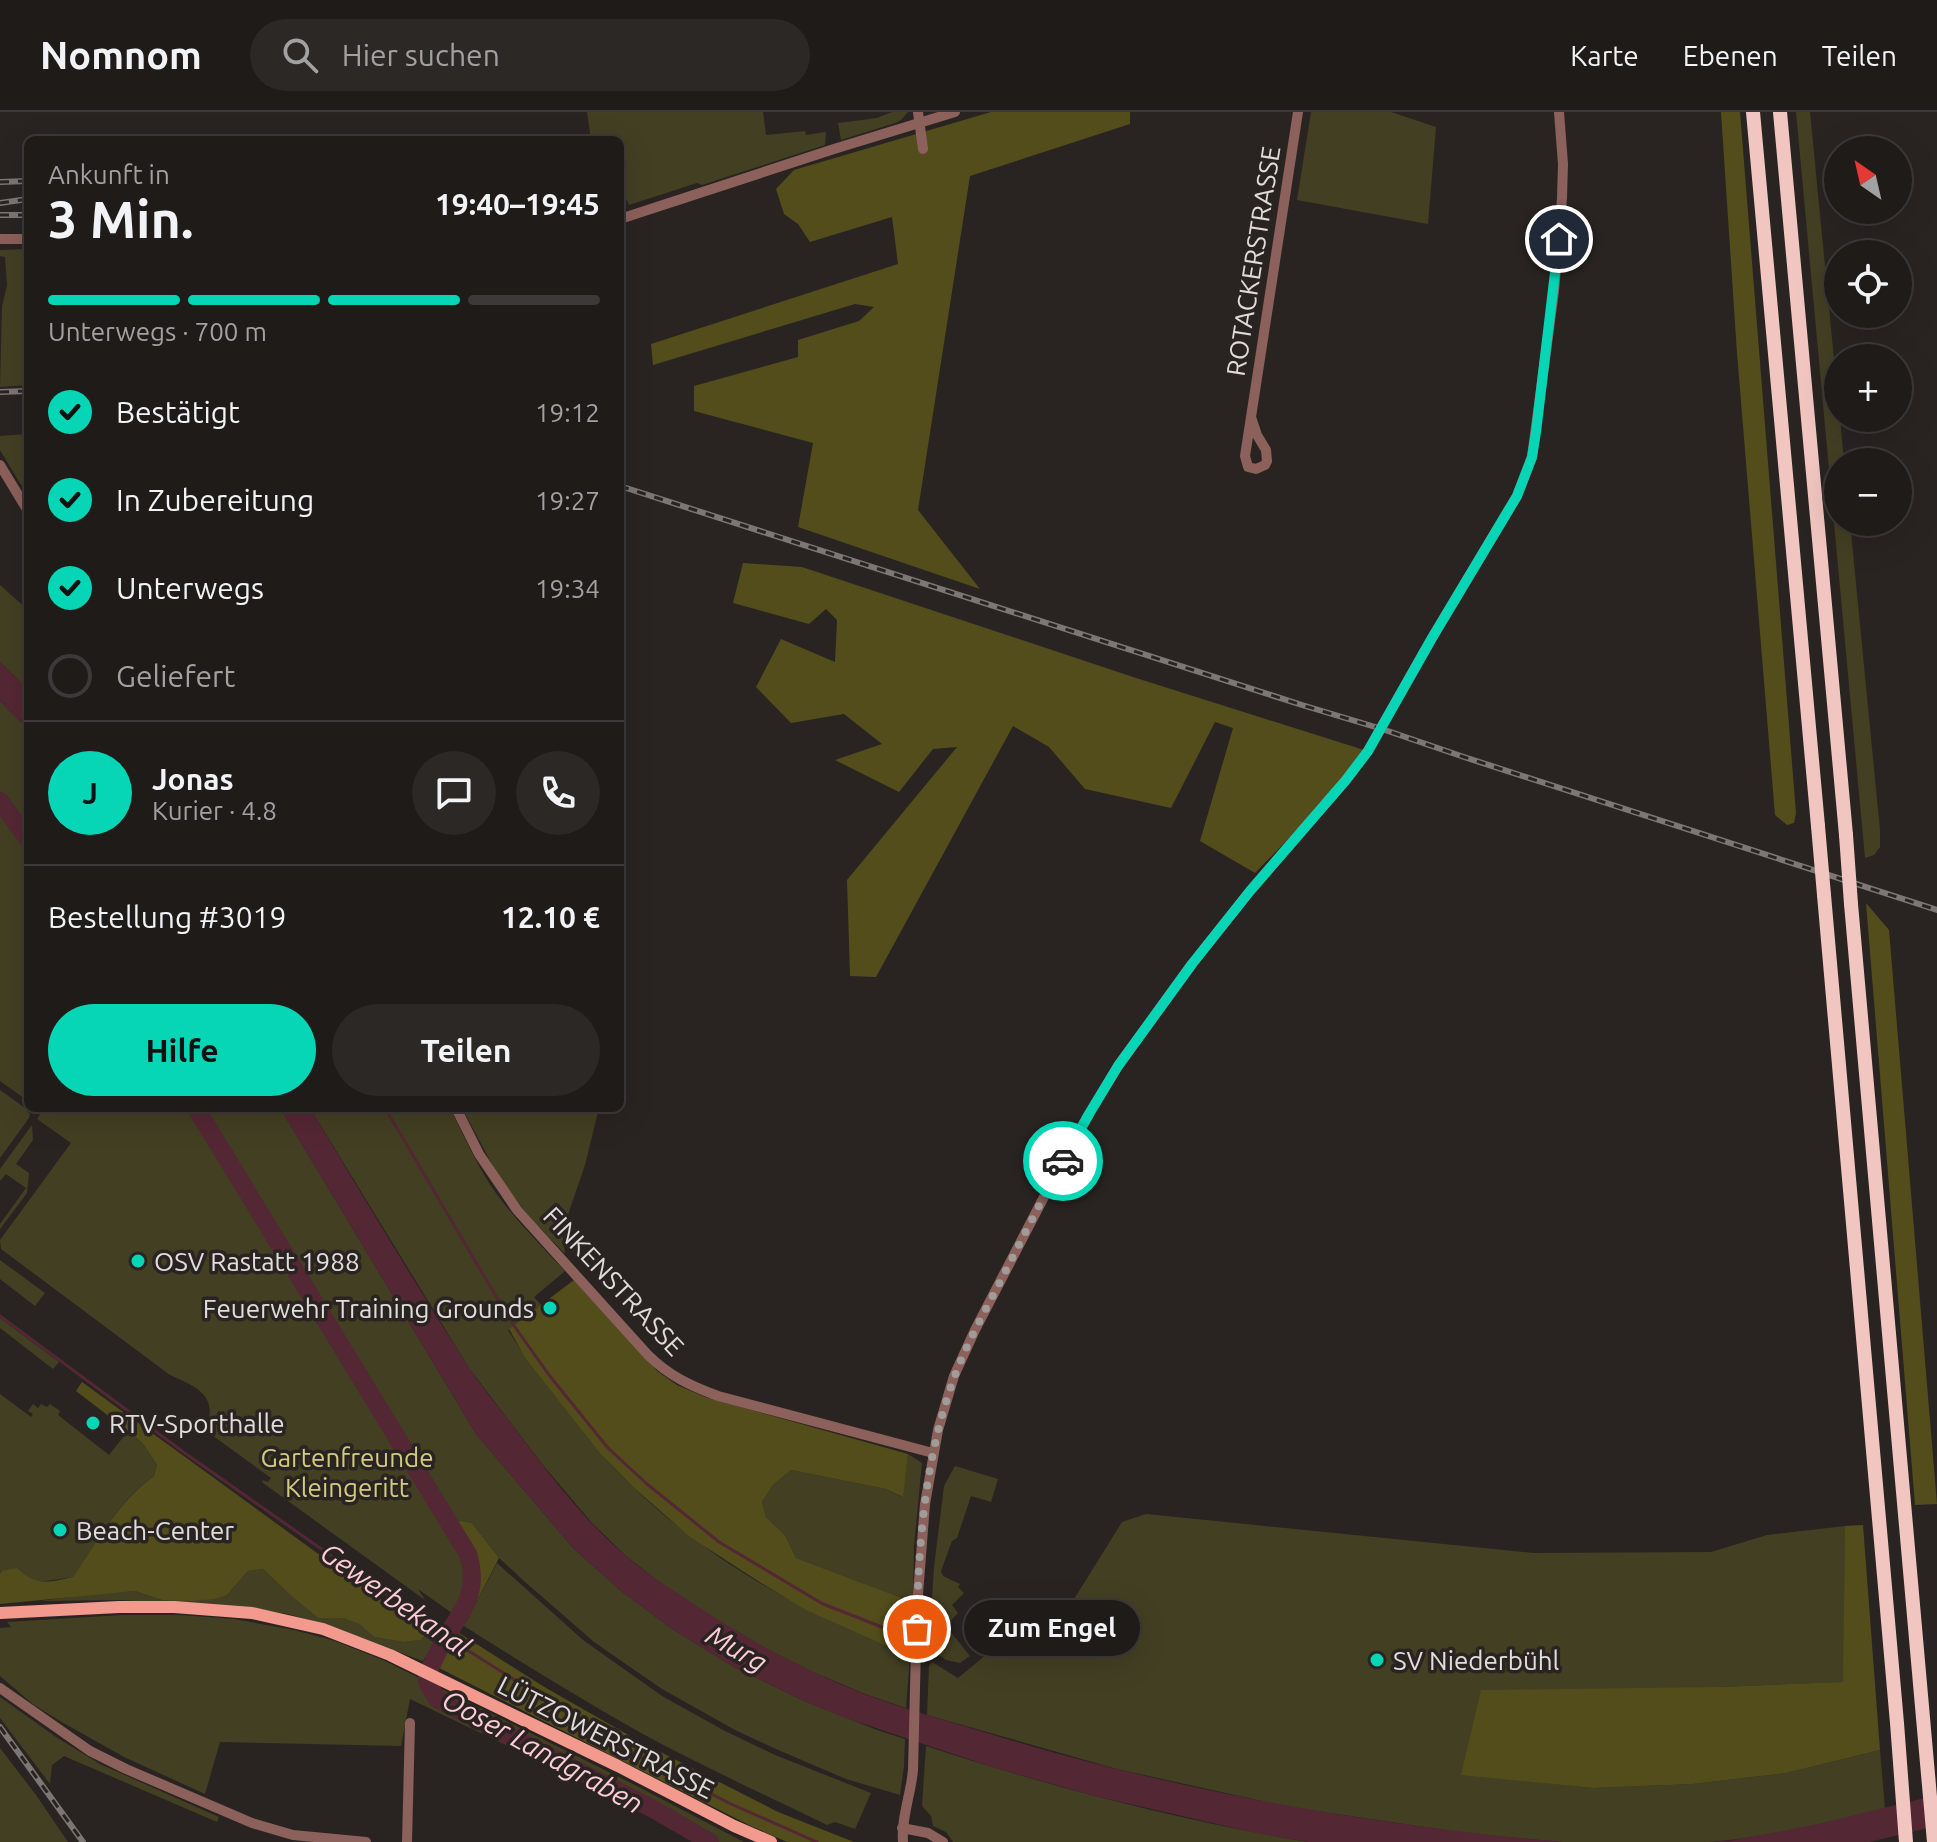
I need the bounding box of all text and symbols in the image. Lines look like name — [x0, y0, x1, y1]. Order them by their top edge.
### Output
search box — [250, 19, 810, 91]
icon: search — [278, 33, 322, 77]
text: Nomnom — [40, 34, 202, 76]
text: Hier suchen — [342, 38, 500, 72]
text: Karte — [1570, 40, 1639, 71]
text: Ebenen — [1683, 40, 1778, 71]
text: Teilen — [1822, 40, 1897, 71]
north arrow — [1824, 136, 1912, 224]
map controls — [1824, 136, 1912, 536]
street label: ROTACKERSTRASSE — [1221, 144, 1285, 378]
text: Ankunft in — [48, 160, 170, 189]
text: 19:40–19:45 — [435, 187, 600, 221]
text: 3 Min. — [48, 190, 194, 248]
pin — [1525, 205, 1593, 273]
icon: home — [1537, 217, 1581, 261]
button: locate — [1824, 240, 1912, 328]
text: Unterwegs · 700 m — [48, 317, 267, 346]
button: + — [1824, 344, 1912, 432]
icon: check — [48, 390, 92, 434]
text: Bestätigt — [116, 395, 240, 429]
text: 19:12 — [535, 398, 600, 427]
button: − — [1824, 448, 1912, 536]
icon: check — [48, 478, 92, 522]
text: In Zubereitung — [116, 483, 314, 517]
text: 19:27 — [535, 486, 600, 515]
icon: check — [48, 566, 92, 610]
text: Unterwegs — [116, 571, 264, 605]
text: 19:34 — [535, 574, 600, 603]
text: Geliefert — [116, 659, 235, 693]
button: chat — [412, 751, 496, 835]
button: phone — [516, 751, 600, 835]
text: Jonas — [152, 762, 234, 796]
text: J — [82, 776, 98, 810]
text: Kurier · 4.8 — [152, 796, 277, 825]
text: Bestellung #3019 — [48, 900, 286, 934]
text: 12.10 € — [501, 900, 600, 934]
button: Hilfe — [48, 1004, 316, 1096]
button: Teilen — [332, 1004, 600, 1096]
courier — [1023, 1121, 1103, 1201]
icon: car — [1041, 1139, 1085, 1183]
street label: FINKENSTRASSE — [538, 1201, 690, 1361]
place label: OSV Rastatt 1988 — [154, 1247, 360, 1276]
marker: OSV Rastatt 1988 — [129, 1252, 147, 1270]
place label: Feuerwehr Training Grounds — [203, 1294, 534, 1323]
marker: Feuerwehr Training Grounds — [541, 1299, 559, 1317]
place label: RTV-Sporthalle — [109, 1409, 285, 1438]
marker: RTV-Sporthalle — [84, 1414, 102, 1432]
park label: Gartenfreunde Kleingeritt — [260, 1443, 434, 1502]
place label: Beach-Center — [76, 1516, 234, 1545]
marker: Beach-Center — [51, 1521, 69, 1539]
water label: Gewerbekanal — [315, 1536, 477, 1662]
pin — [883, 1595, 951, 1663]
callout: Zum Engel — [965, 1601, 1141, 1657]
icon: bag — [895, 1607, 939, 1651]
text: Zum Engel — [988, 1613, 1116, 1642]
water label: Murg — [701, 1618, 773, 1678]
place label: SV Niederbühl — [1393, 1646, 1560, 1675]
marker: SV Niederbühl — [1368, 1651, 1386, 1669]
street label: LÜTZOWERSTRASSE — [493, 1670, 719, 1804]
water label: Ooser Landgraben — [437, 1683, 649, 1819]

